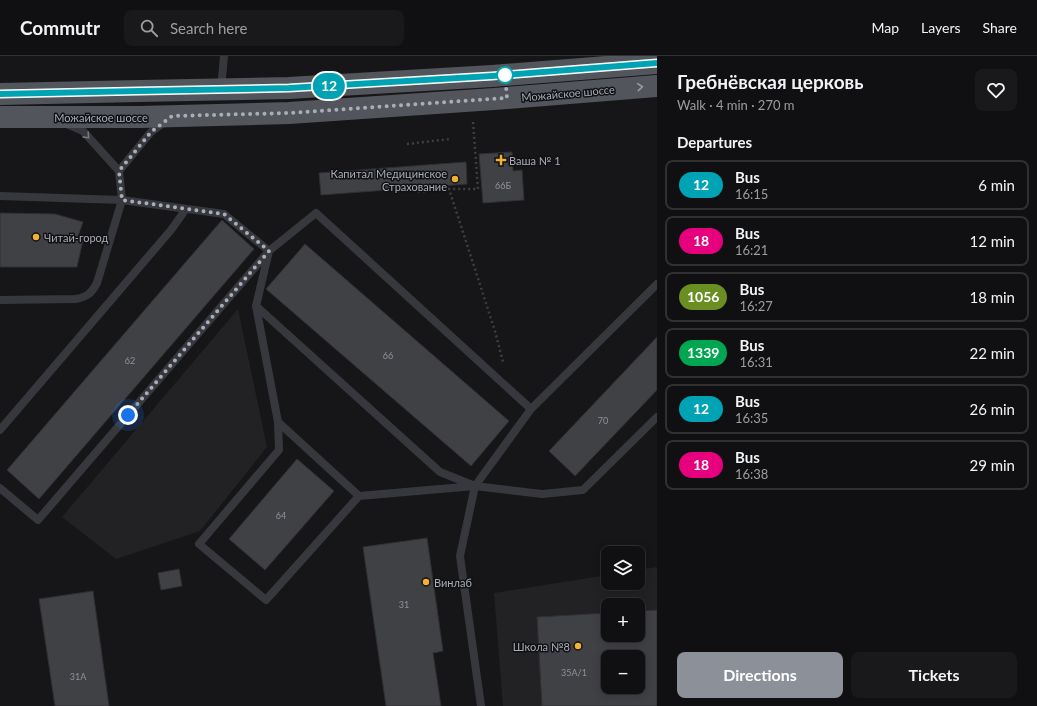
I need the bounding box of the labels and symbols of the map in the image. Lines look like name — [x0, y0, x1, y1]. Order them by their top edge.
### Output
unlabelled marker — [496, 66, 514, 84]
line badge: 12 — [311, 73, 347, 99]
street label: Можайское шоссе — [521, 82, 615, 104]
one-way arrow — [637, 83, 643, 92]
street label: Можайское шоссе — [54, 111, 148, 124]
one-way arrow — [82, 131, 90, 139]
place label: Ваша № 1 — [509, 154, 561, 167]
marker: Ваша № 1 — [496, 155, 506, 165]
place label: Капитал Медицинское Страхование — [331, 167, 447, 193]
marker: Капитал Медицинское Страхование — [450, 174, 460, 184]
house number: 66Б — [495, 180, 511, 191]
place label: Читай-город — [44, 231, 109, 244]
marker: Читай-город — [31, 232, 41, 242]
house number: 66 — [383, 350, 393, 361]
house number: 62 — [125, 355, 135, 366]
your location — [118, 405, 138, 425]
house number: 70 — [598, 415, 608, 426]
house number: 64 — [276, 510, 286, 521]
place label: Винлаб — [434, 576, 472, 589]
marker: Винлаб — [421, 577, 431, 587]
house number: 31 — [399, 599, 409, 610]
place label: Школа №8 — [513, 640, 570, 653]
marker: Школа №8 — [573, 641, 583, 651]
house number: 35А/1 — [561, 667, 587, 678]
house number: 31А — [70, 671, 87, 682]

